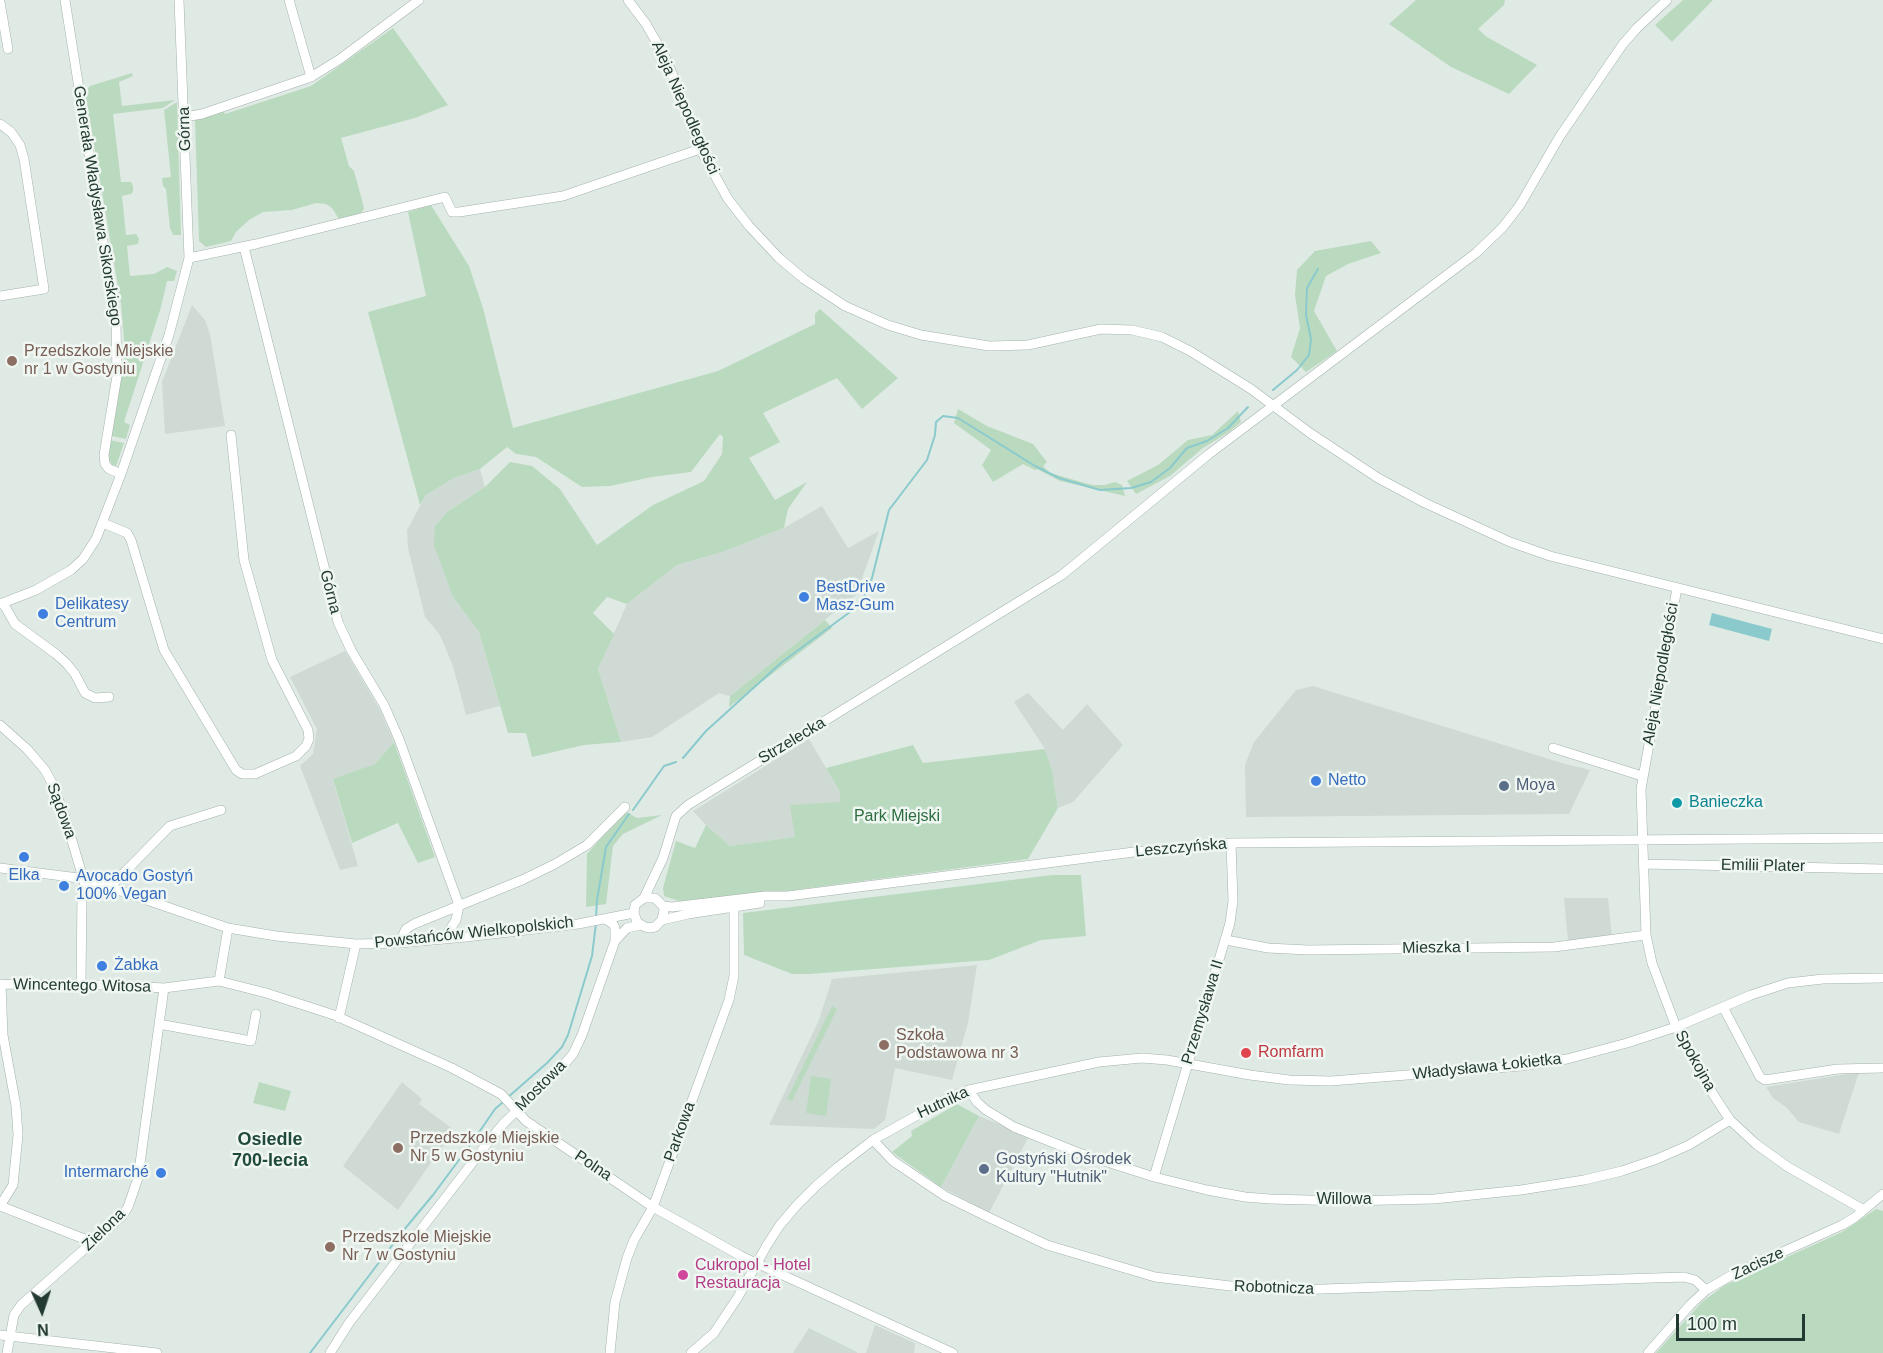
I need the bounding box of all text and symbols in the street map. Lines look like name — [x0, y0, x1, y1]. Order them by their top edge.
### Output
street label: Aleja Niepodległości — [647, 38, 723, 178]
street label: Generała Władysława Sikorskiego — [69, 85, 125, 327]
street label: Górna — [175, 106, 195, 152]
place label: Przedszkole Miejskie nr 1 w Gostyniu — [24, 342, 173, 380]
marker: Przedszkole Miejskie nr 1 w Gostyniu — [5, 354, 19, 368]
street label: Górna — [315, 568, 345, 616]
place label: BestDrive Masz-Gum — [816, 578, 894, 616]
marker: BestDrive Masz-Gum — [797, 590, 811, 604]
place label: Delikatesy Centrum — [55, 595, 129, 633]
street label: Aleja Niepodległości — [1639, 601, 1683, 747]
marker: Delikatesy Centrum — [36, 607, 50, 621]
street label: Strzelecka — [755, 714, 829, 768]
place label: Netto — [1328, 771, 1366, 791]
marker: Netto — [1309, 774, 1323, 788]
place label: Moya — [1516, 776, 1555, 796]
marker: Moya — [1497, 779, 1511, 793]
street label: Sądowa — [42, 781, 80, 841]
place label: Banieczka — [1689, 793, 1763, 813]
marker: Banieczka — [1670, 796, 1684, 810]
park label: Park Miejski — [854, 807, 940, 827]
street label: Leszczyńska — [1135, 834, 1227, 862]
marker: Elka — [17, 850, 31, 864]
street label: Emilii Plater — [1721, 856, 1805, 876]
place label: Elka — [8, 866, 40, 886]
place label: Avocado Gostyń 100% Vegan — [76, 867, 193, 905]
marker: Avocado Gostyń 100% Vegan — [57, 879, 71, 893]
street label: Powstańców Wielkopolskich — [374, 913, 574, 953]
street label: Mieszka I — [1402, 938, 1470, 958]
place label: Żabka — [114, 956, 158, 976]
street label: Przemysława II — [1178, 957, 1228, 1067]
marker: Żabka — [95, 959, 109, 973]
street label: Wincentego Witosa — [13, 975, 151, 997]
place label: Szkoła Podstawowa nr 3 — [896, 1026, 1019, 1064]
street label: Spokojna — [1670, 1027, 1720, 1095]
marker: Szkoła Podstawowa nr 3 — [877, 1038, 891, 1052]
place label: Romfarm — [1258, 1043, 1324, 1063]
marker: Romfarm — [1239, 1046, 1253, 1060]
street label: Władysława Łokietka — [1412, 1050, 1562, 1084]
street label: Mostowa — [512, 1057, 570, 1115]
street label: Hutnika — [914, 1083, 972, 1123]
street label: Parkowa — [660, 1099, 700, 1165]
district label: Osiedle 700-lecia — [232, 1129, 308, 1172]
place label: Przedszkole Miejskie Nr 5 w Gostyniu — [410, 1129, 559, 1167]
marker: Przedszkole Miejskie Nr 5 w Gostyniu — [391, 1141, 405, 1155]
street label: Polna — [571, 1147, 615, 1185]
place label: Gostyński Ośrodek Kultury "Hutnik" — [996, 1150, 1131, 1188]
marker: Gostyński Ośrodek Kultury "Hutnik" — [977, 1162, 991, 1176]
place label: Intermarché — [64, 1163, 149, 1183]
marker: Intermarché — [154, 1166, 168, 1180]
street label: Willowa — [1316, 1190, 1372, 1210]
street label: Zielona — [78, 1205, 130, 1255]
place label: Przedszkole Miejskie Nr 7 w Gostyniu — [342, 1228, 491, 1266]
marker: Przedszkole Miejskie Nr 7 w Gostyniu — [323, 1240, 337, 1254]
street label: Zacisze — [1729, 1244, 1787, 1284]
place label: Cukropol - Hotel Restauracja — [695, 1256, 811, 1294]
marker: Cukropol - Hotel Restauracja — [676, 1268, 690, 1282]
street label: Robotnicza — [1234, 1277, 1314, 1299]
north arrow — [12, 1281, 72, 1341]
scale bar — [1679, 1302, 1808, 1340]
text: 100 m — [1687, 1314, 1737, 1334]
text: N — [37, 1321, 49, 1338]

